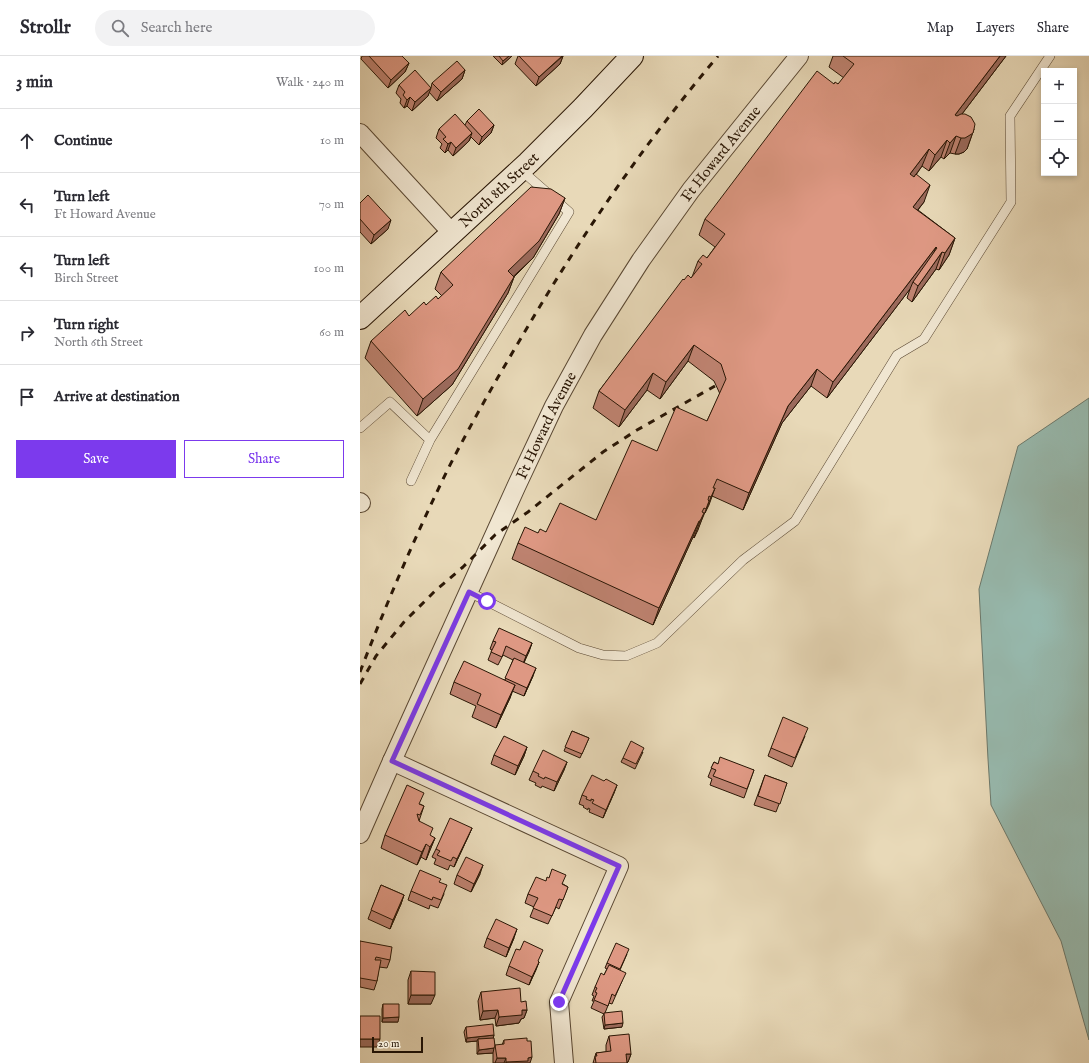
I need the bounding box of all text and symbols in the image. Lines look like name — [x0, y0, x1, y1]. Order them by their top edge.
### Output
search box — [95, 10, 375, 46]
text: Strollr — [20, 16, 71, 40]
icon: search — [109, 17, 131, 39]
text: Search here — [141, 18, 212, 37]
text: Map — [927, 19, 954, 37]
text: Layers — [976, 19, 1015, 37]
text: Share — [1037, 19, 1069, 37]
map controls — [1041, 68, 1077, 176]
button: + — [1041, 68, 1077, 104]
text: 3 min — [16, 72, 53, 93]
text: Walk · 240 m — [276, 74, 344, 91]
street label: Ft Howard Avenue — [676, 102, 765, 205]
button: − — [1041, 104, 1077, 140]
icon: ahead — [16, 130, 38, 152]
text: Continue — [54, 131, 112, 150]
text: 10 m — [320, 132, 344, 149]
button: locate — [1041, 140, 1077, 176]
street label: North 8th Street — [455, 148, 543, 231]
text: Turn left — [54, 187, 110, 206]
icon: left — [16, 194, 38, 216]
text: 70 m — [319, 196, 344, 213]
text: Ft Howard Avenue — [54, 206, 156, 223]
text: Turn left — [54, 251, 110, 270]
icon: left — [16, 258, 38, 280]
text: 100 m — [314, 260, 344, 277]
text: Birch Street — [54, 270, 119, 287]
text: Turn right — [54, 315, 119, 334]
icon: right — [16, 322, 38, 344]
text: 60 m — [319, 324, 344, 341]
text: North 6th Street — [54, 334, 143, 351]
street label: Ft Howard Avenue — [512, 368, 581, 482]
icon: arrive — [16, 386, 38, 408]
text: Arrive at destination — [54, 387, 180, 406]
button: Save — [16, 440, 176, 478]
button: Share — [184, 440, 344, 478]
route start — [478, 592, 496, 610]
route end — [550, 993, 568, 1011]
scale bar — [372, 1035, 423, 1054]
text: 20 m — [378, 1037, 399, 1051]

